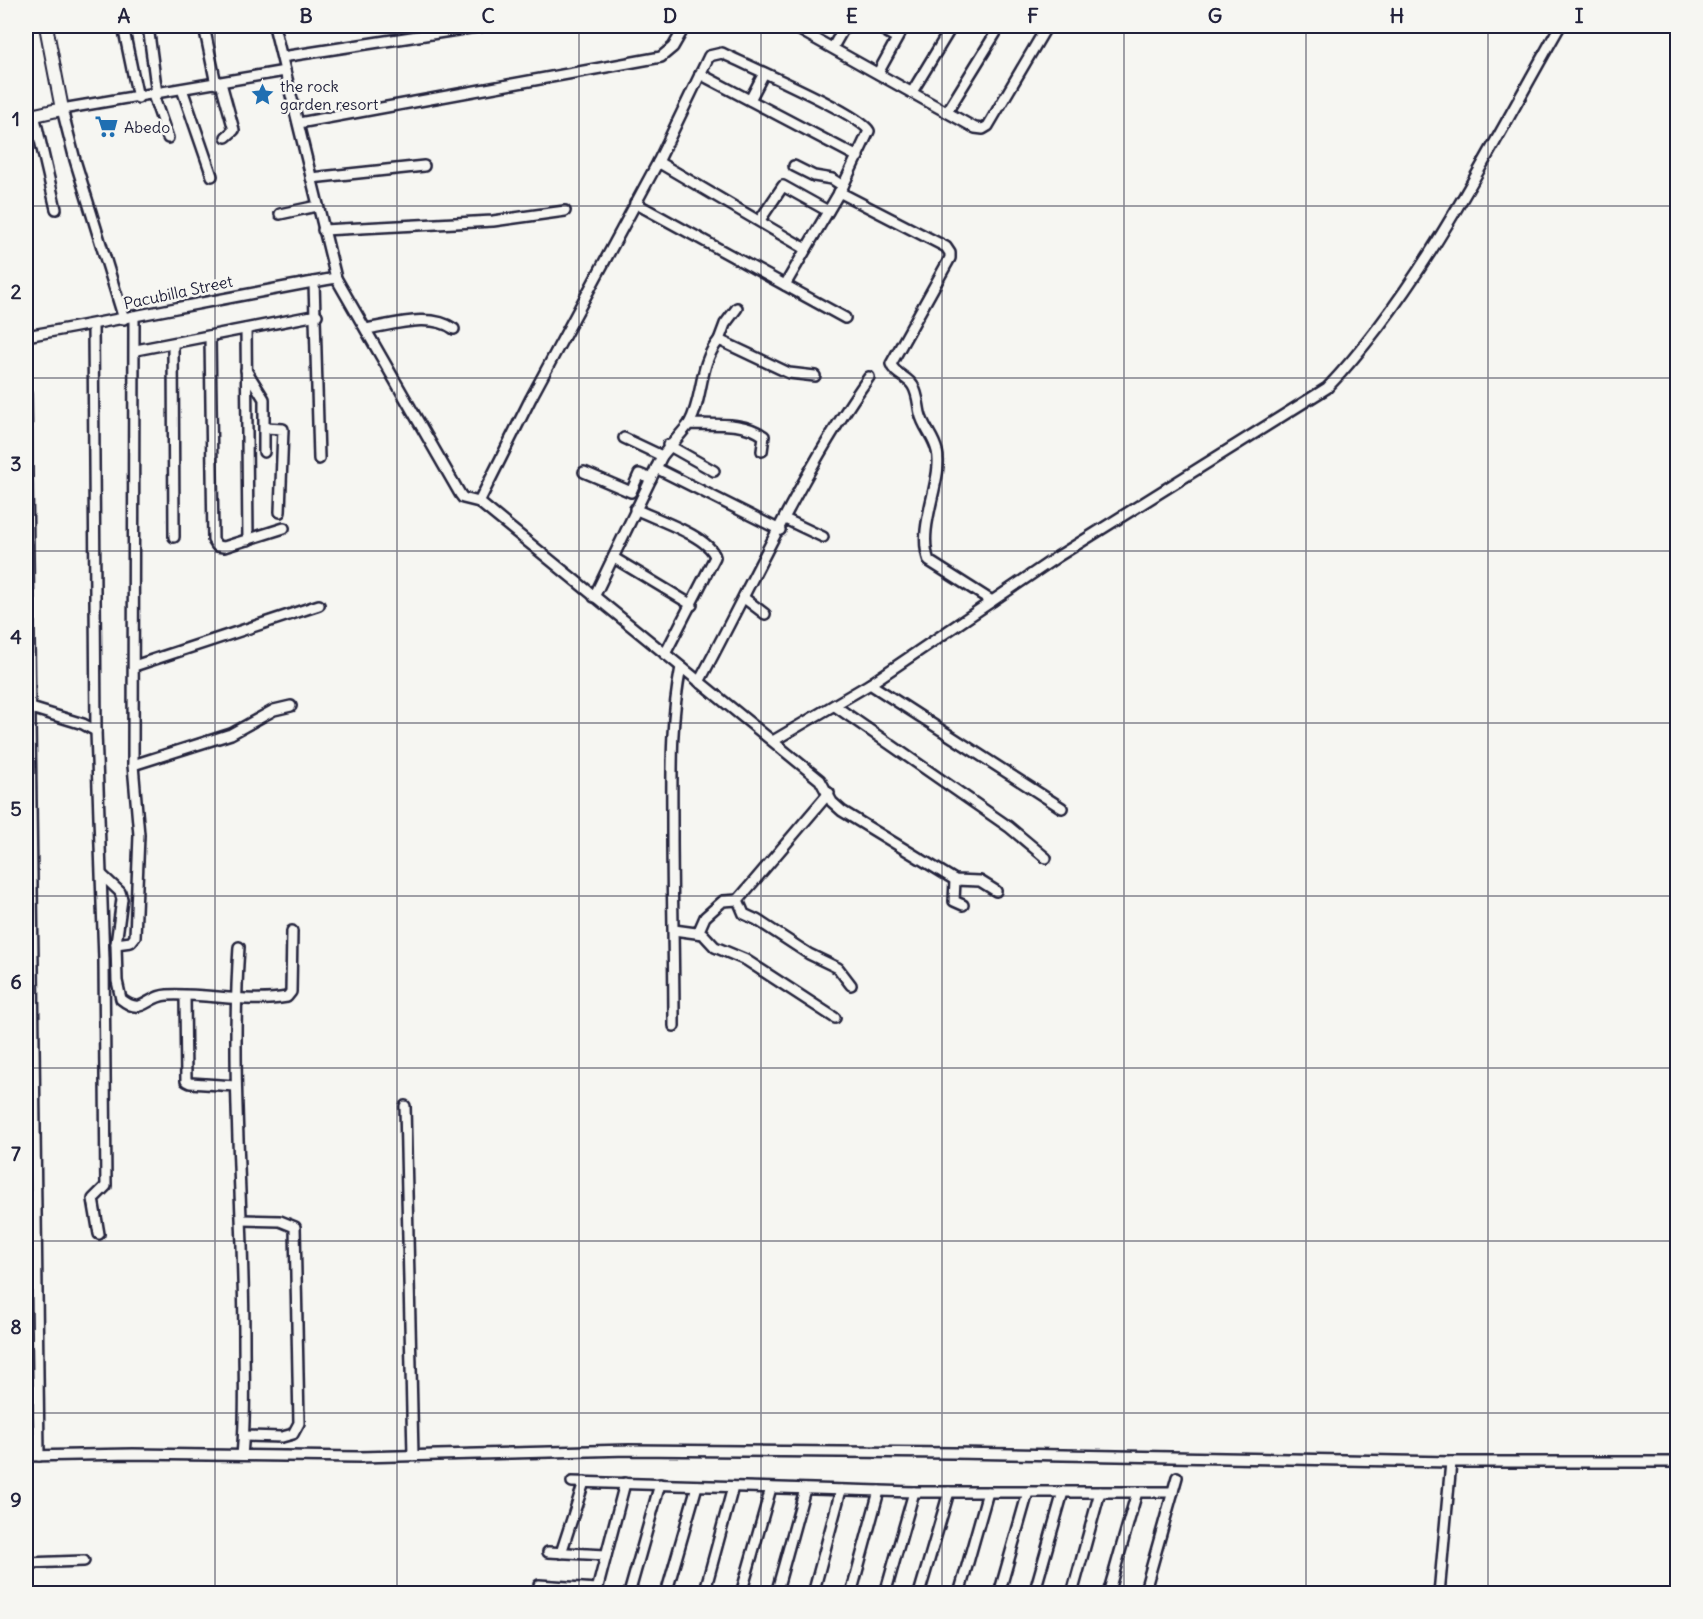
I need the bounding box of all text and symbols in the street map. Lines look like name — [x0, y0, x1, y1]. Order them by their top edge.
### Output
text: A — [118, 3, 131, 28]
text: B — [299, 3, 313, 28]
text: C — [481, 3, 495, 28]
text: D — [663, 3, 677, 28]
text: E — [846, 3, 858, 28]
text: F — [1027, 3, 1039, 28]
text: G — [1208, 3, 1222, 28]
text: H — [1390, 3, 1404, 28]
text: I — [1575, 3, 1584, 28]
place label: the rock garden resort — [280, 76, 379, 114]
place icon: the rock garden resort — [249, 82, 275, 108]
text: 1 — [12, 106, 20, 131]
supermarket icon: Abedo — [93, 114, 119, 140]
place label: Abedo — [124, 117, 170, 137]
street label: Pacubilla Street — [122, 271, 235, 313]
text: 2 — [11, 279, 22, 304]
text: 3 — [10, 451, 22, 476]
text: 4 — [10, 624, 22, 649]
text: 5 — [10, 796, 22, 821]
text: 6 — [10, 969, 22, 994]
text: 7 — [11, 1141, 21, 1166]
text: 8 — [10, 1314, 22, 1339]
text: 9 — [10, 1487, 22, 1512]

